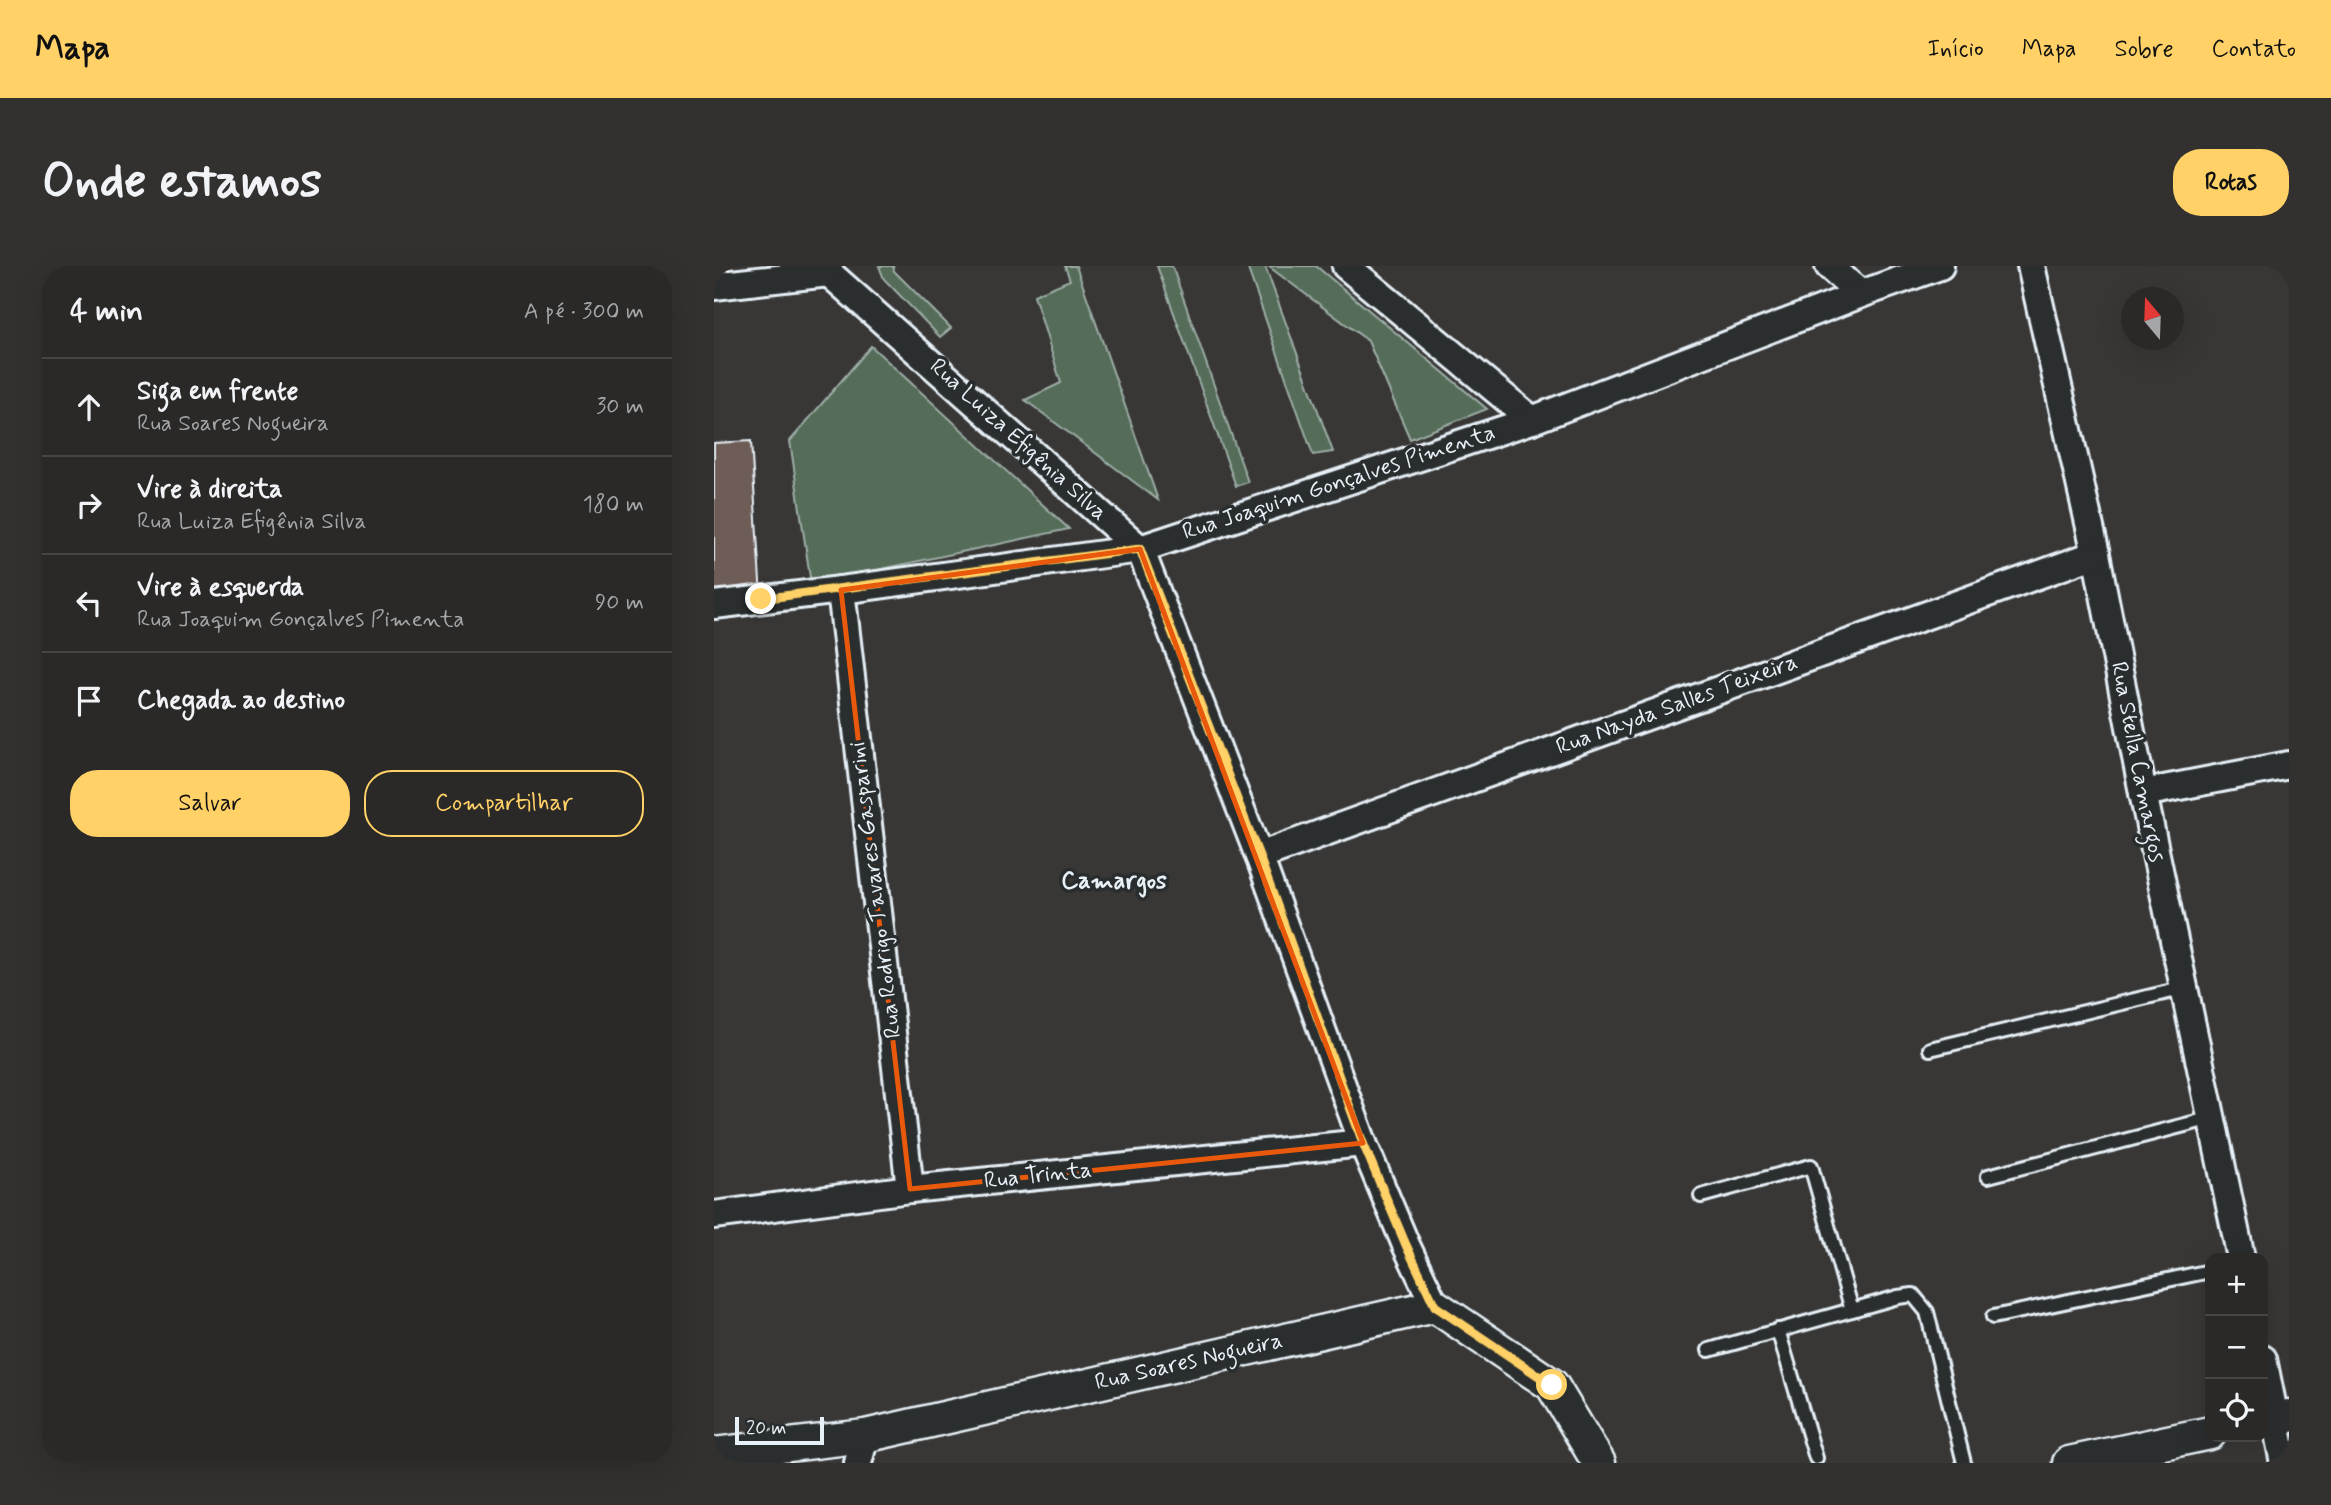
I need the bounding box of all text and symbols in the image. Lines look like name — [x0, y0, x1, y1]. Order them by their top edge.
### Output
text: Mapa — [35, 27, 110, 71]
text: Início — [1927, 34, 1984, 65]
text: Mapa — [2022, 34, 2076, 65]
text: Sobre — [2114, 34, 2174, 65]
text: Contato — [2212, 34, 2296, 65]
button: Rotas — [2173, 149, 2289, 216]
text: Onde estamos — [42, 150, 322, 215]
north arrow — [2121, 287, 2184, 350]
text: 4 min — [70, 292, 143, 331]
text: A pé · 300 m — [524, 297, 644, 327]
street label: Rua Luiza Efigênia Silva — [923, 352, 1113, 528]
text: Siga em frente — [137, 375, 298, 409]
icon: ahead — [70, 388, 108, 426]
text: 30 m — [596, 392, 644, 422]
text: Rua Soares Nogueira — [137, 409, 329, 439]
street label: Rua Joaquim Gonçalves Pimenta — [1179, 418, 1499, 548]
text: Vire à direita — [137, 473, 283, 507]
icon: right — [70, 486, 108, 524]
text: 180 m — [583, 490, 644, 520]
text: Rua Luiza Efigênia Silva — [137, 507, 366, 537]
text: Vire à esquerda — [137, 571, 304, 605]
route end — [745, 583, 776, 614]
icon: left — [70, 584, 108, 622]
text: 90 m — [595, 588, 644, 618]
text: Rua Joaquim Gonçalves Pimenta — [137, 605, 464, 635]
street label: Rua Nayda Salles Teixeira — [1552, 647, 1802, 763]
street label: Rua Stella Camargos — [2101, 659, 2171, 865]
icon: arrive — [70, 682, 108, 720]
text: Chegada ao destino — [137, 684, 345, 718]
street label: Rua Rodrigo Tavares Gasparini — [843, 740, 909, 1040]
button: Salvar — [70, 770, 350, 837]
button: Compartilhar — [364, 770, 644, 837]
district label: Camargos — [1061, 866, 1167, 898]
street label: Rua Trinta — [982, 1155, 1094, 1197]
map controls — [2205, 1253, 2268, 1442]
button: + — [2205, 1253, 2268, 1316]
button: − — [2205, 1316, 2268, 1379]
street label: Rua Soares Nogueira — [1092, 1326, 1286, 1400]
route start — [1536, 1369, 1567, 1400]
button: locate — [2205, 1379, 2268, 1442]
scale bar — [735, 1414, 824, 1446]
text: 20 m — [746, 1416, 786, 1441]

